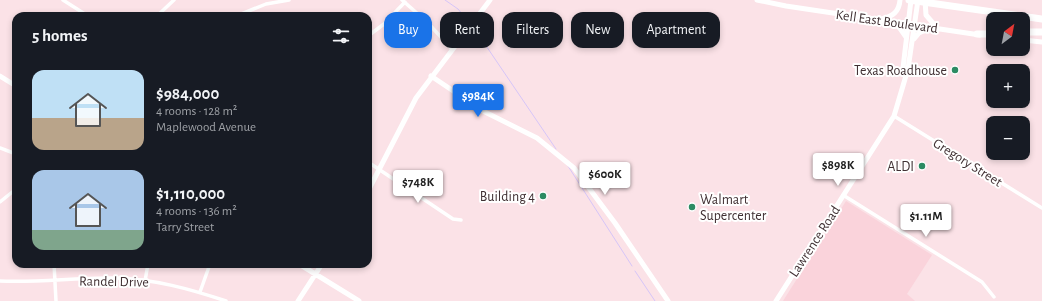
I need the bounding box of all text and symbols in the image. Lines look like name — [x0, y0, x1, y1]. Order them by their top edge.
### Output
street label: Kell East Boulevard — [835, 8, 939, 36]
chip: Buy — [384, 12, 432, 48]
chip: Rent — [440, 12, 494, 48]
chip: Filters — [502, 12, 563, 48]
chip: New — [571, 12, 624, 48]
chip: Apartment — [632, 12, 720, 48]
north arrow — [986, 12, 1030, 56]
map controls — [986, 12, 1030, 160]
icon: filters — [330, 25, 352, 47]
text: 5 homes — [32, 27, 88, 44]
place label: Texas Roadhouse — [854, 64, 947, 78]
button: + — [986, 64, 1030, 108]
marker: Texas Roadhouse — [950, 65, 960, 75]
pin: $984K — [450, 84, 506, 118]
text: $984,000 — [156, 85, 219, 102]
icon: home — [64, 86, 112, 134]
text: $984K — [462, 90, 494, 103]
text: 4 rooms · 128 m² — [156, 105, 237, 118]
button: − — [986, 116, 1030, 160]
text: Maplewood Avenue — [156, 121, 256, 134]
street label: Gregory Street — [931, 136, 1005, 190]
pin: $898K — [810, 153, 866, 187]
text: $898K — [822, 159, 854, 172]
place label: ALDI — [887, 160, 914, 174]
marker: ALDI — [917, 161, 927, 171]
pin: $600K — [577, 162, 633, 196]
text: $600K — [588, 168, 622, 181]
pin: $748K — [390, 170, 446, 204]
text: $748K — [402, 176, 434, 189]
text: $1,110,000 — [156, 185, 225, 202]
icon: home — [64, 186, 112, 234]
place label: Building 4 — [480, 190, 535, 204]
marker: Building 4 — [538, 191, 548, 201]
place label: Walmart Supercenter — [700, 193, 767, 223]
marker: Walmart Supercenter — [687, 202, 697, 212]
street label: Lawrence Road — [787, 203, 843, 280]
pin: $1.11M — [893, 204, 959, 238]
text: 4 rooms · 136 m² — [156, 205, 237, 218]
text: $1.11M — [909, 210, 943, 223]
text: Tarry Street — [156, 221, 214, 234]
street label: Randel Drive — [79, 274, 149, 290]

